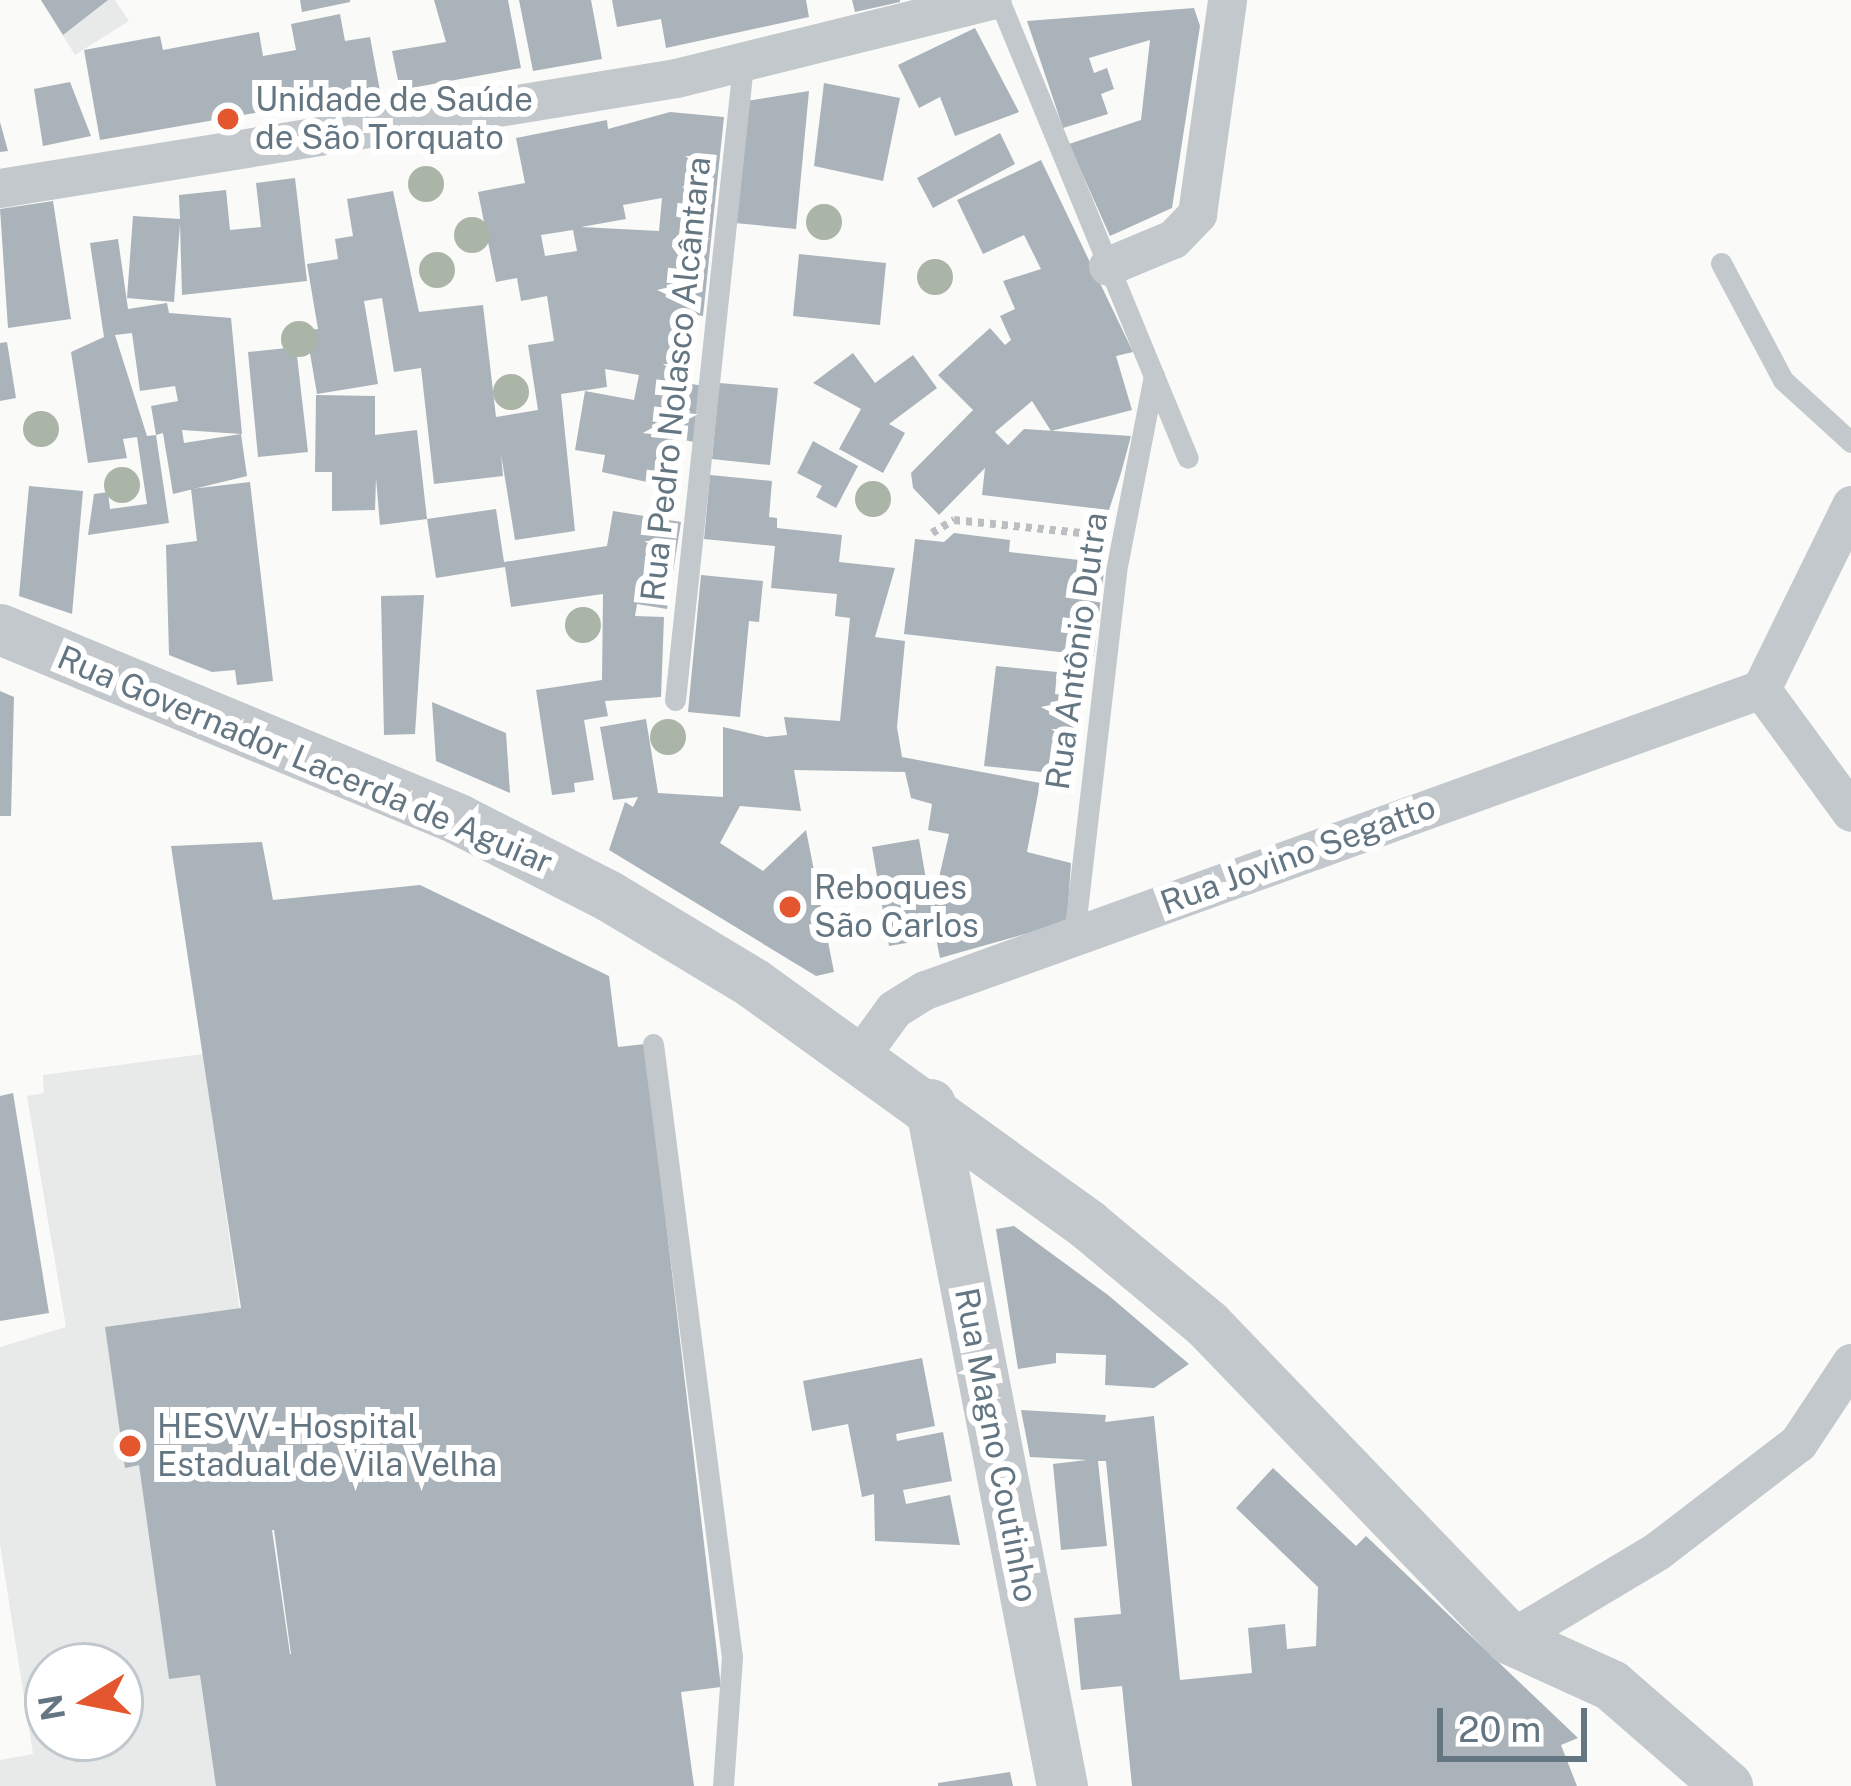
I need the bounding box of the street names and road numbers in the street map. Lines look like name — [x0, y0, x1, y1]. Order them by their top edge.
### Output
street label: Rua Pedro Nolasco Alcântara — [633, 155, 719, 603]
street label: Rua Antônio Dutra — [1038, 510, 1116, 792]
street label: Rua Governador Lacerda de Aguiar — [51, 637, 559, 883]
street label: Rua Jovino Segatto — [1155, 787, 1441, 923]
street label: Rua Magno Coutinho — [946, 1284, 1046, 1606]

